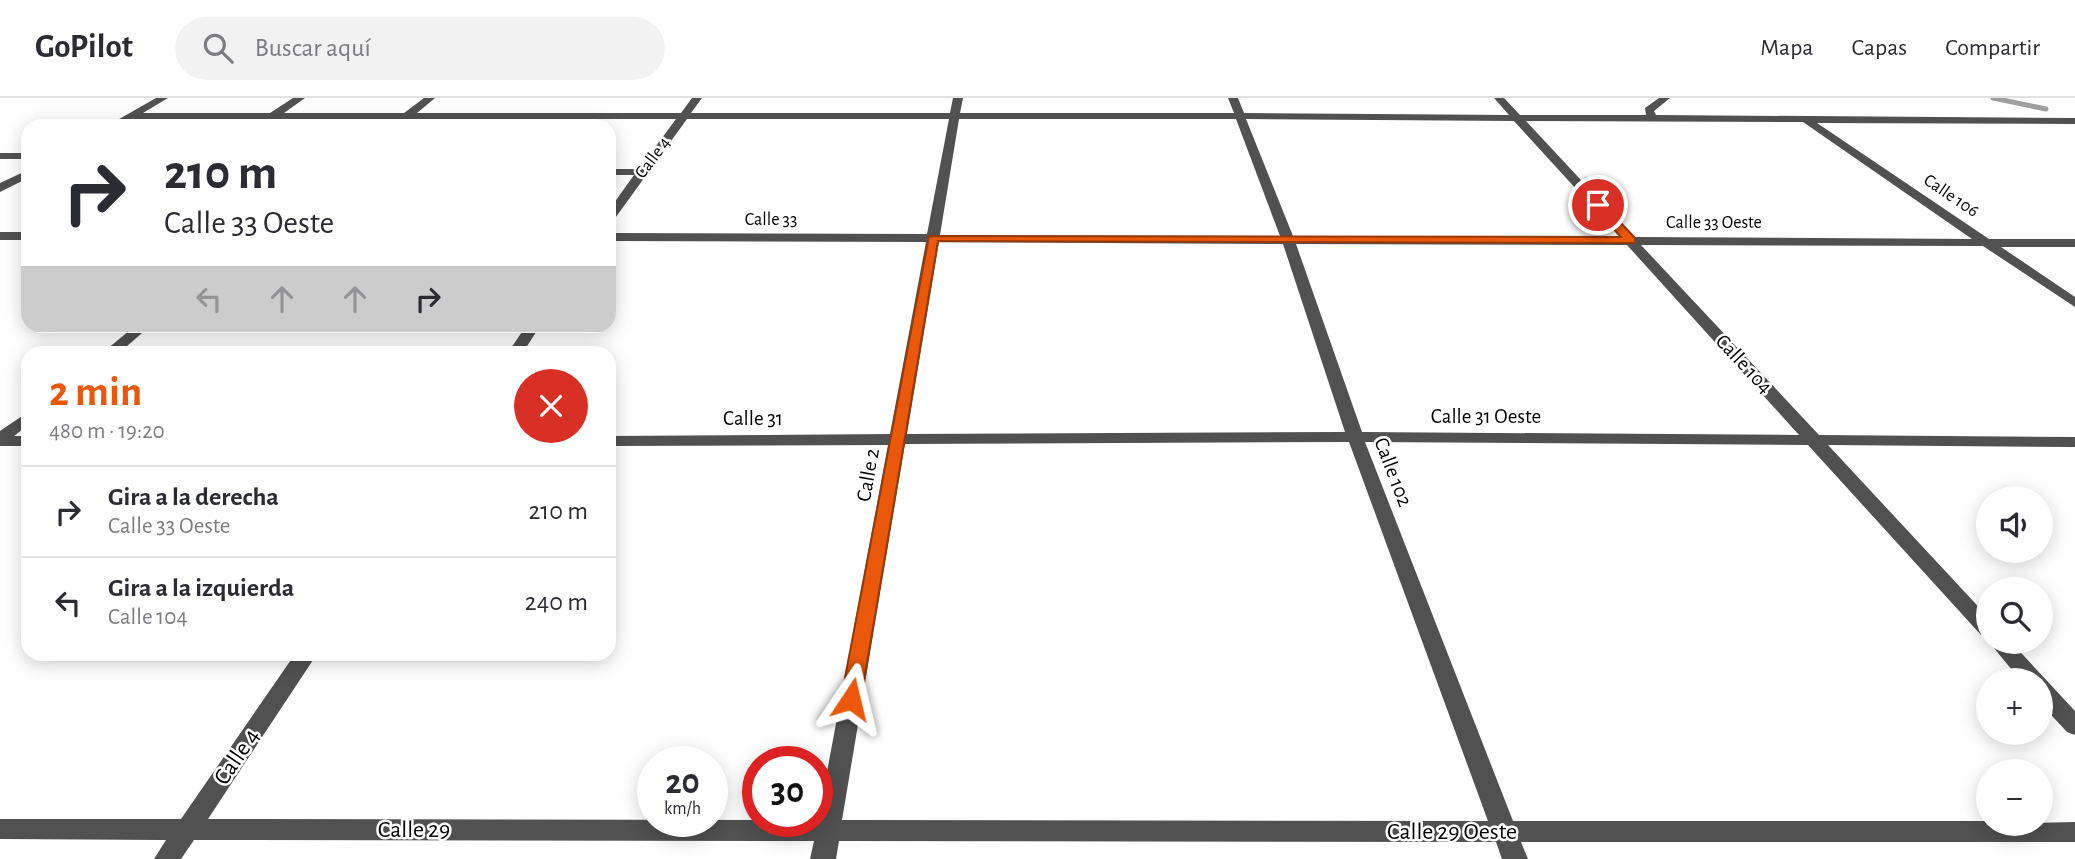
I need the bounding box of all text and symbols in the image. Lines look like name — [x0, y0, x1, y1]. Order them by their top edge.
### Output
search box — [175, 17, 665, 80]
icon: search — [199, 29, 237, 67]
text: GoPilot — [35, 31, 133, 64]
text: Buscar aquí — [255, 35, 371, 61]
text: Mapa — [1760, 36, 1813, 60]
text: Capas — [1851, 36, 1907, 60]
text: Compartir — [1945, 36, 2040, 60]
street label: Calle 4 — [632, 134, 674, 182]
icon: right — [49, 147, 140, 238]
text: 210 m — [164, 149, 277, 198]
street label: Calle 106 — [1920, 171, 1982, 221]
pin — [1568, 175, 1628, 235]
icon: arrive — [1579, 186, 1617, 224]
text: Calle 33 Oeste — [164, 207, 334, 239]
street label: Calle 33 — [745, 211, 797, 229]
street label: Calle 33 Oeste — [1666, 214, 1762, 232]
icon: left — [190, 280, 228, 318]
icon: ahead — [263, 280, 301, 318]
icon: ahead — [336, 280, 374, 318]
icon: right — [409, 280, 447, 318]
street label: Calle 104 — [1712, 330, 1776, 398]
button: close — [514, 369, 588, 443]
text: 2 min — [49, 371, 142, 413]
street label: Calle 31 Oeste — [1431, 406, 1541, 427]
street label: Calle 31 — [723, 408, 783, 429]
text: 480 m · 19:20 — [49, 420, 165, 443]
street label: Calle 102 — [1370, 435, 1416, 509]
street label: Calle 2 — [853, 447, 883, 503]
text: Gira a la derecha — [108, 484, 279, 510]
map controls — [1976, 486, 2053, 836]
button: sound — [1976, 486, 2053, 563]
icon: right — [49, 493, 87, 531]
text: 210 m — [528, 498, 588, 524]
text: Calle 33 Oeste — [108, 515, 230, 538]
text: Gira a la izquierda — [108, 575, 294, 601]
button: search — [1976, 577, 2053, 654]
icon: left — [49, 584, 87, 622]
text: 240 m — [525, 589, 588, 615]
text: Calle 104 — [108, 606, 187, 629]
position arrow — [814, 662, 888, 736]
button: + — [1976, 668, 2053, 745]
street label: Calle 4 — [210, 725, 264, 789]
speed limit sign: 30 — [742, 746, 833, 837]
button: − — [1976, 759, 2053, 836]
text: 20 — [665, 765, 700, 800]
text: km/h — [664, 800, 701, 818]
street label: Calle 29 — [378, 818, 450, 842]
street label: Calle 29 Oeste — [1387, 820, 1517, 844]

